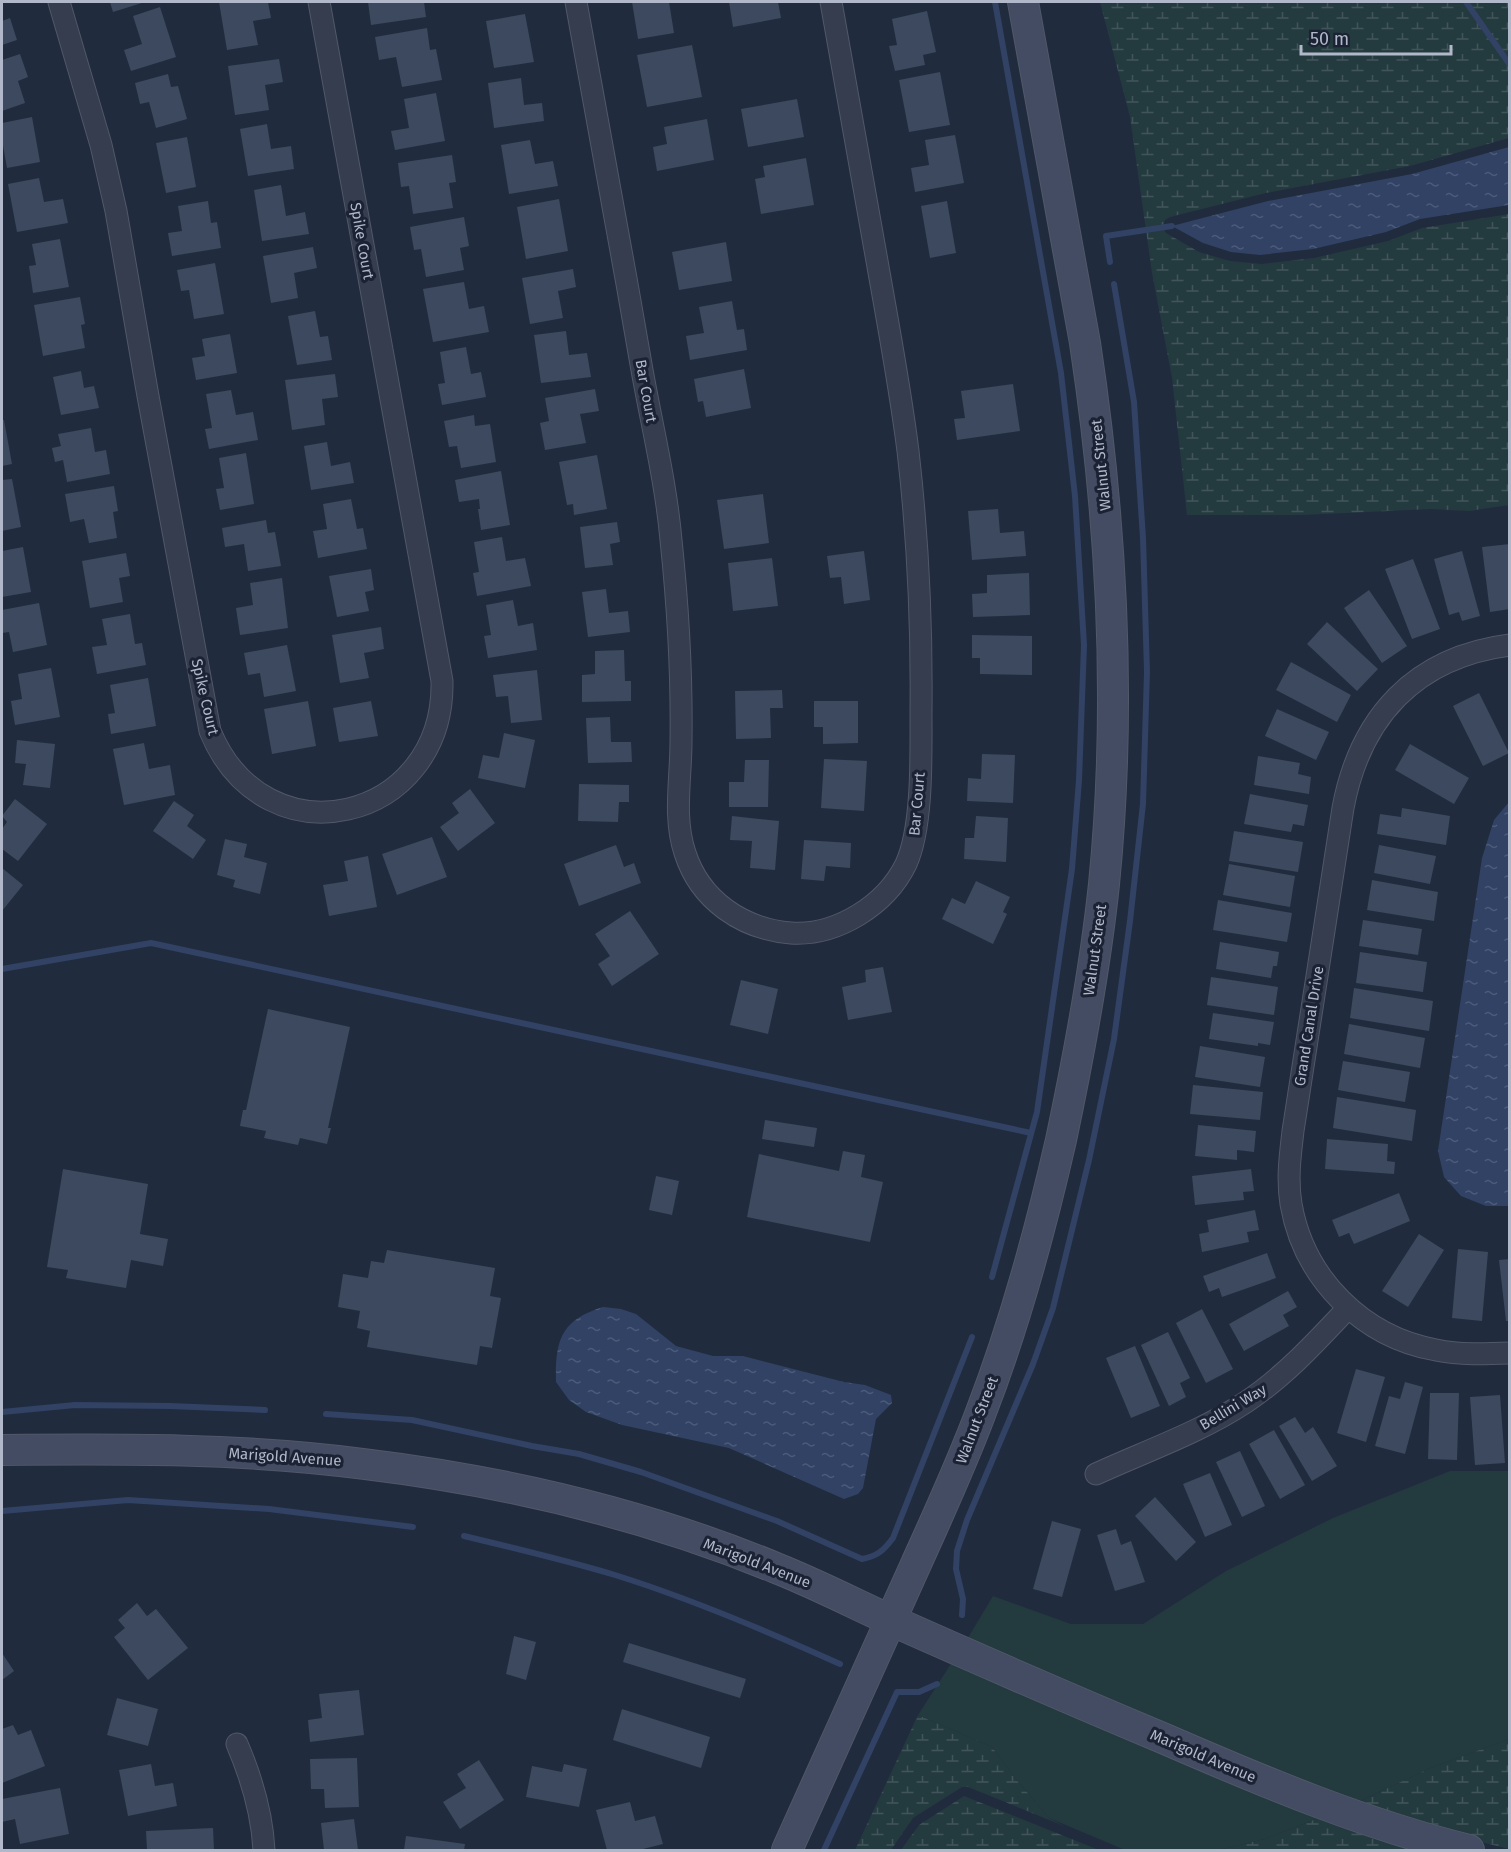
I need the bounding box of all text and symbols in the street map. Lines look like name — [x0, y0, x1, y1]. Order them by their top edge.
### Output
scale bar — [1301, 18, 1451, 56]
text: 50 m — [1310, 28, 1349, 50]
street label: Spike Court — [346, 201, 378, 281]
street label: Bar Court — [632, 358, 661, 425]
street label: Walnut Street — [1087, 418, 1115, 512]
street label: Spike Court — [187, 657, 223, 737]
street label: Bar Court — [905, 771, 929, 837]
street label: Walnut Street — [1080, 903, 1110, 997]
street label: Grand Canal Drive — [1291, 965, 1327, 1087]
street label: Walnut Street — [952, 1373, 1002, 1466]
street label: Bellini Way — [1196, 1380, 1270, 1434]
street label: Marigold Avenue — [228, 1444, 342, 1470]
street label: Marigold Avenue — [701, 1534, 813, 1592]
street label: Marigold Avenue — [1147, 1726, 1259, 1786]

